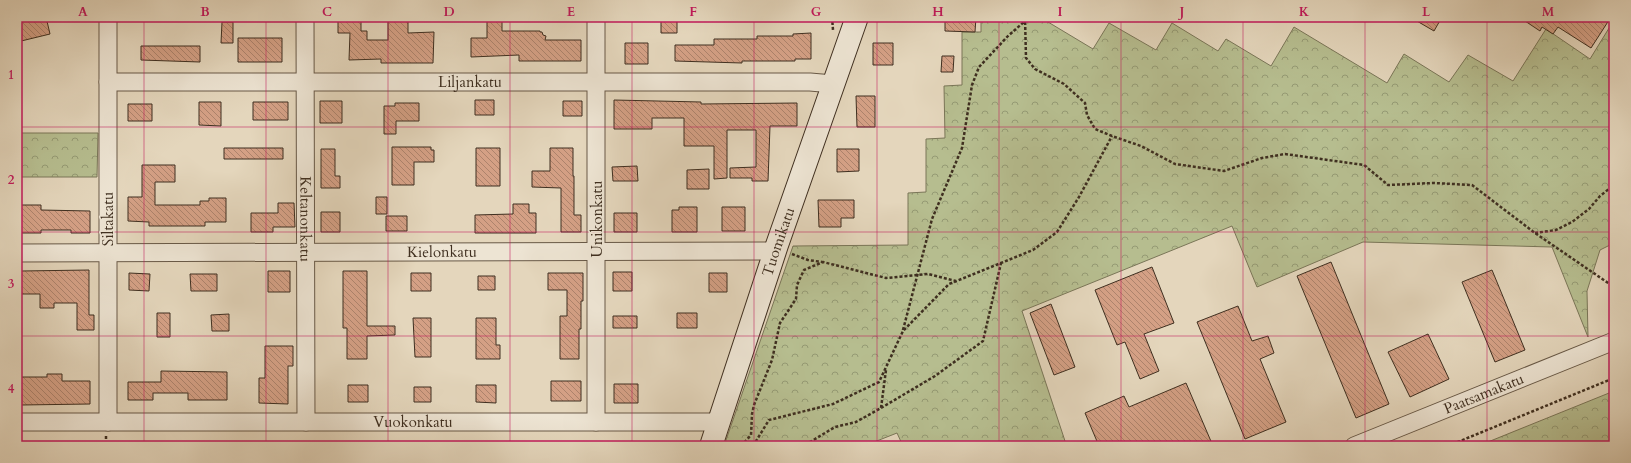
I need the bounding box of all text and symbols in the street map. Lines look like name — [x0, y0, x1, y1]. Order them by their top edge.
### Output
text: A — [78, 3, 88, 21]
text: B — [200, 3, 210, 21]
text: C — [322, 3, 332, 21]
text: D — [443, 3, 455, 21]
text: E — [567, 3, 575, 21]
text: F — [689, 3, 697, 21]
text: G — [811, 3, 822, 21]
text: H — [932, 3, 944, 21]
text: I — [1057, 3, 1063, 21]
text: J — [1178, 3, 1185, 21]
text: K — [1299, 3, 1310, 21]
text: L — [1422, 3, 1431, 21]
text: M — [1542, 3, 1555, 21]
text: 1 — [8, 66, 14, 84]
street label: Liljankatu — [438, 72, 502, 92]
text: 2 — [8, 171, 15, 189]
street label: Keltanonkatu — [295, 176, 316, 262]
street label: Unikonkatu — [587, 180, 607, 258]
street label: Siltakatu — [98, 192, 118, 246]
street label: Tuomikatu — [757, 205, 799, 279]
street label: Kielonkatu — [407, 242, 477, 262]
text: 3 — [8, 275, 15, 293]
street label: Paatsamakatu — [1441, 368, 1527, 419]
text: 4 — [8, 380, 15, 398]
street label: Vuokonkatu — [373, 412, 453, 432]

